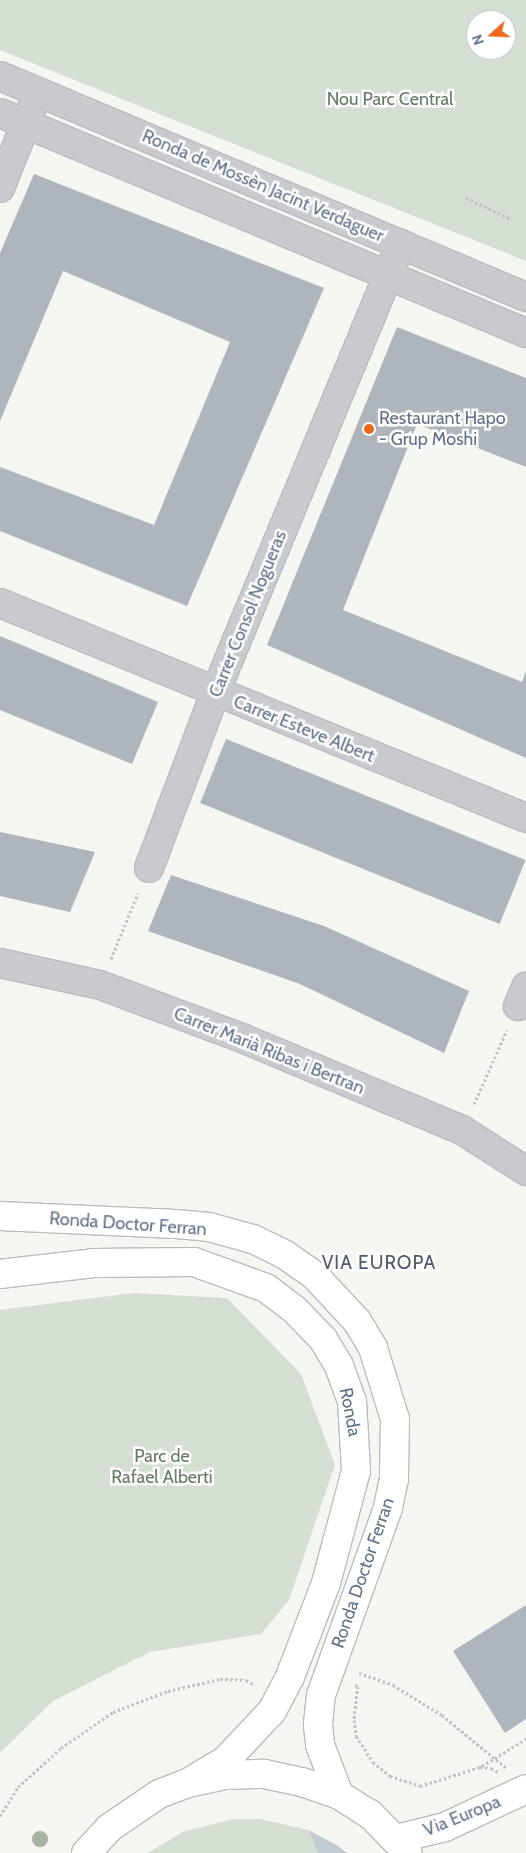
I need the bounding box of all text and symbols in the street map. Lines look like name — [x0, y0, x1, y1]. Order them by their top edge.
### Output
north arrow — [466, 10, 516, 60]
text: N — [468, 32, 488, 48]
park label: Nou Parc Central — [327, 88, 453, 110]
street label: Ronda de Mossèn Jacint Verdaguer — [139, 125, 387, 247]
place label: Restaurant Hapo - Grup Moshi — [379, 408, 506, 450]
marker: Restaurant Hapo - Grup Moshi — [363, 423, 375, 435]
street label: Carrer Consol Nogueras — [205, 528, 291, 700]
street label: Carrer Esteve Albert — [230, 691, 378, 767]
street label: Carrer Marià Ribas i Bertran — [171, 1003, 367, 1099]
street label: Ronda Doctor Ferran — [49, 1208, 207, 1240]
district label: VIA EUROPA — [320, 1252, 438, 1274]
street label: Ronda — [335, 1386, 365, 1438]
park label: Parc de Rafael Alberti — [111, 1446, 213, 1488]
street label: Ronda Doctor Ferran — [327, 1495, 399, 1651]
street label: Via Europa — [420, 1791, 504, 1841]

